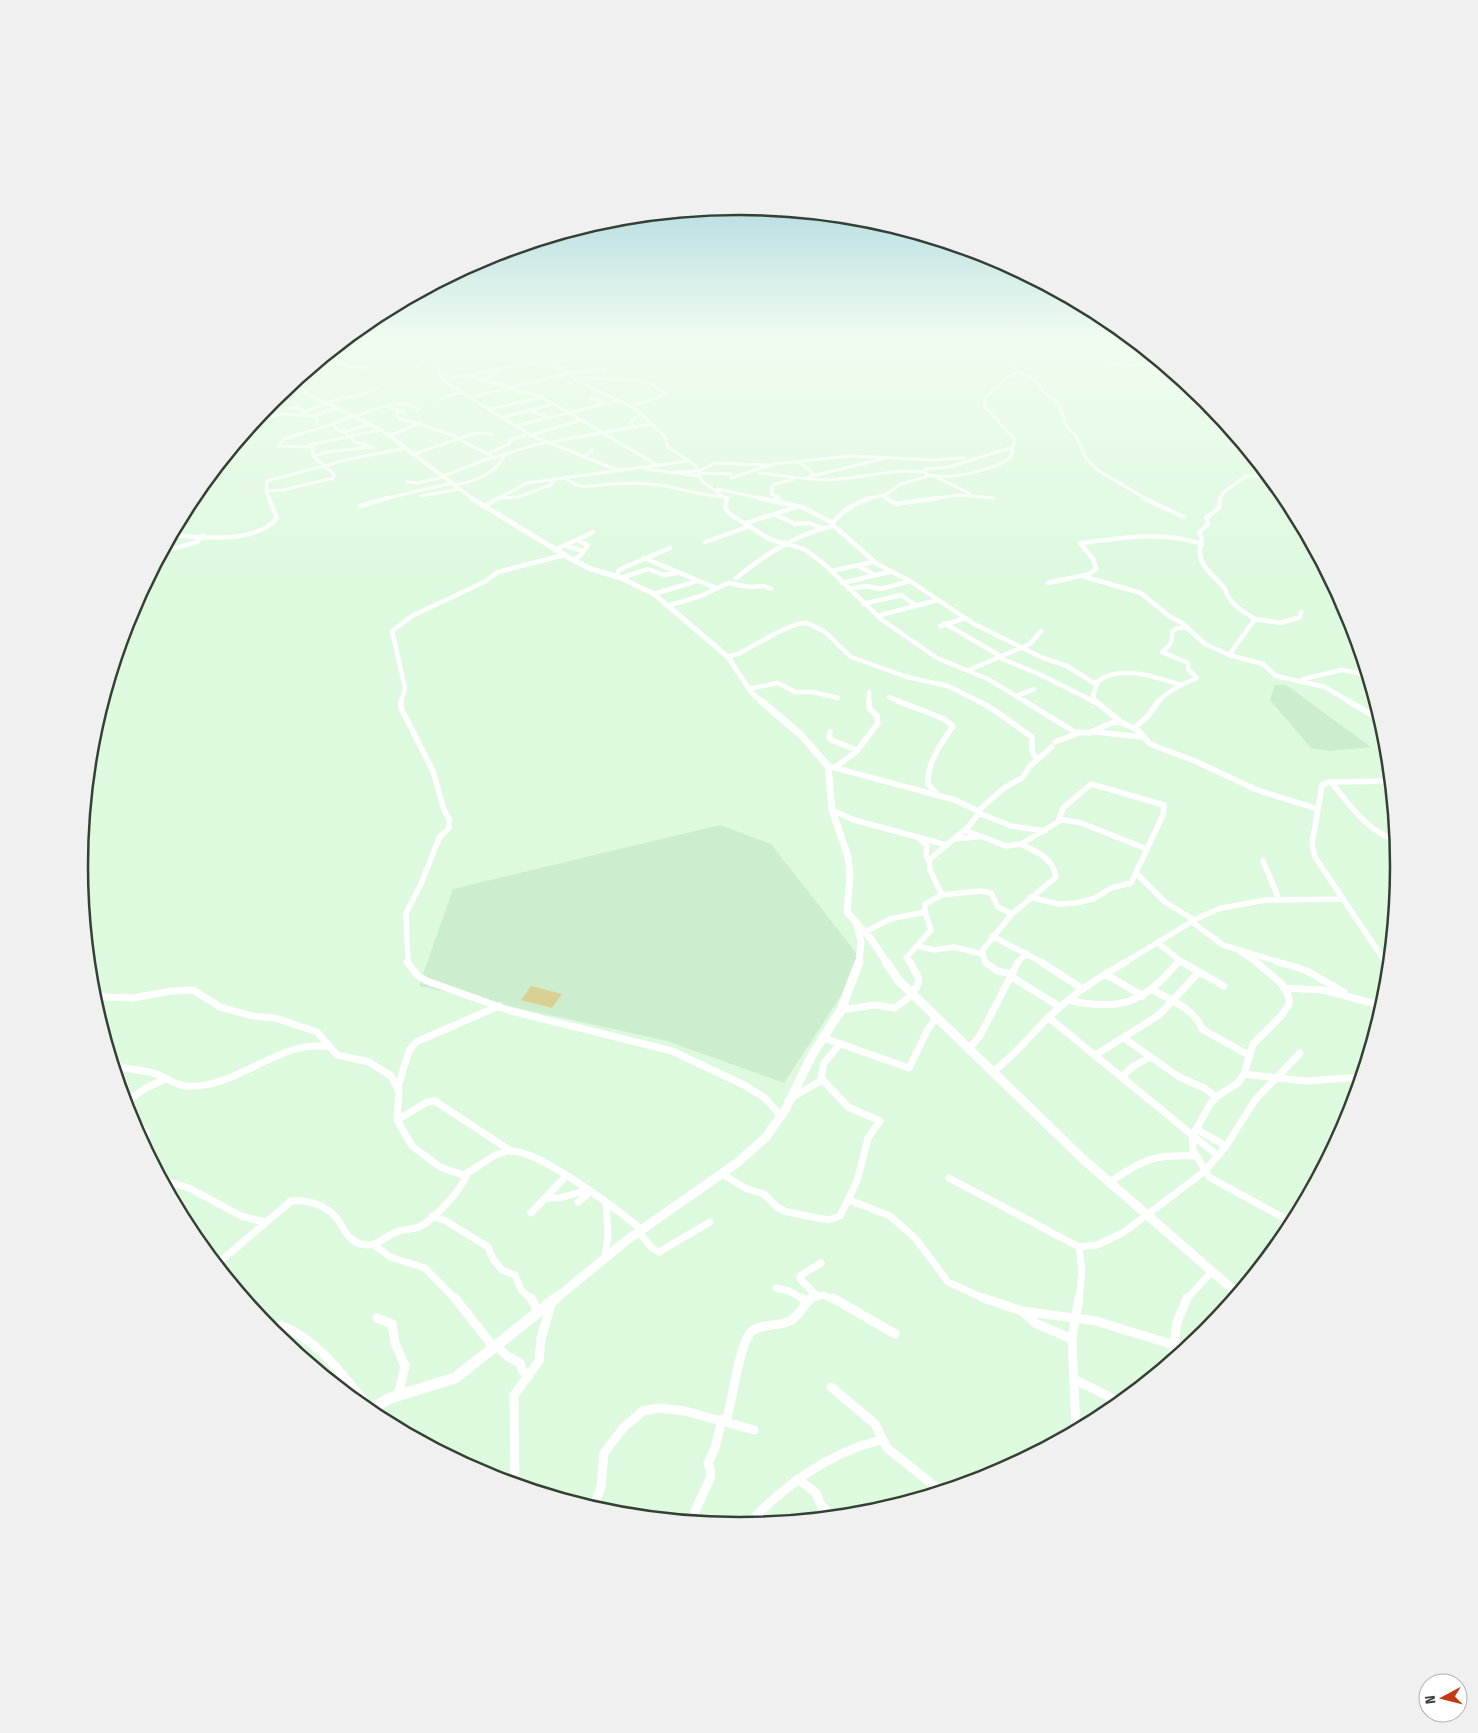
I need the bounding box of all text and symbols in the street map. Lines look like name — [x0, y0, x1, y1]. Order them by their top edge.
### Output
north arrow — [1418, 1673, 1468, 1723]
text: N — [1422, 1694, 1440, 1705]

